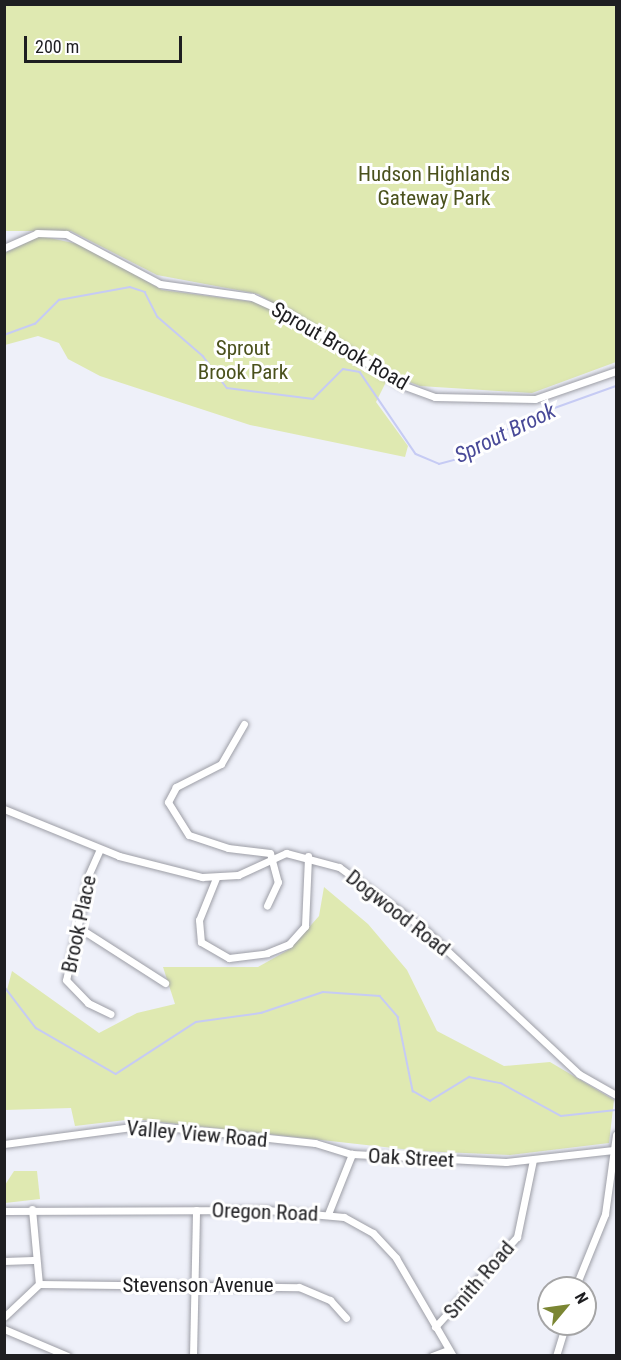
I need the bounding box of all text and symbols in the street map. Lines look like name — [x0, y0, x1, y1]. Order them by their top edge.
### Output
scale bar — [27, 24, 184, 62]
text: 200 m — [35, 36, 79, 57]
park label: Hudson Highlands Gateway Park — [358, 161, 510, 211]
street label: Sprout Brook Road — [267, 297, 413, 395]
park label: Sprout Brook Park — [198, 335, 288, 385]
water label: Sprout Brook — [450, 397, 560, 469]
street label: Dogwood Road — [341, 865, 455, 961]
street label: Brook Place — [56, 873, 102, 975]
street label: Valley View Road — [126, 1115, 268, 1153]
street label: Oak Street — [367, 1143, 455, 1173]
street label: Oregon Road — [211, 1198, 319, 1226]
street label: Smith Road — [438, 1236, 520, 1324]
street label: Stevenson Avenue — [122, 1272, 274, 1298]
north arrow — [537, 1276, 597, 1336]
text: N — [571, 1289, 592, 1307]

